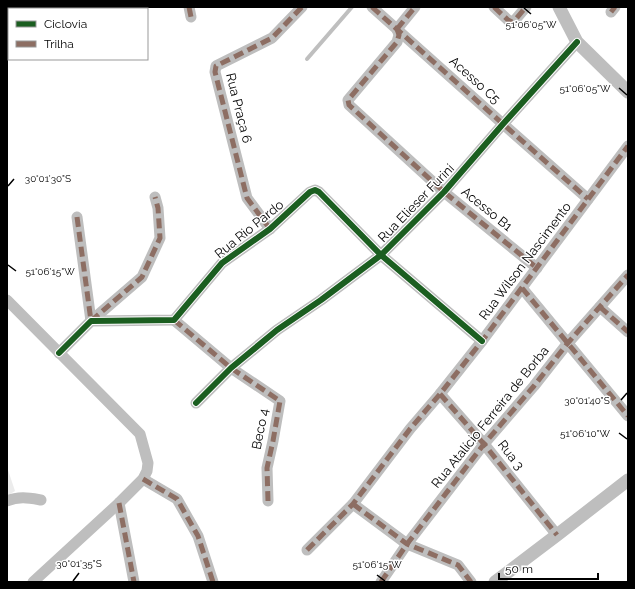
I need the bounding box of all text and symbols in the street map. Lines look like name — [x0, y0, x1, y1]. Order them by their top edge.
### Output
legend — [8, 8, 148, 60]
text: Ciclovia — [44, 17, 87, 31]
text: 51°06'05"W — [506, 19, 557, 30]
text: Trilha — [44, 37, 74, 51]
street label: Acesso C5 — [447, 53, 503, 107]
street label: Rua Praça 6 — [223, 71, 255, 145]
text: 51°06'05"W — [560, 83, 611, 94]
street label: Rua Elieser Furini — [375, 161, 457, 245]
text: 30°01'30"S — [25, 173, 71, 184]
street label: Acesso B1 — [459, 184, 516, 234]
street label: Rua Rio Pardo — [212, 197, 287, 261]
street label: Rua Wilson Nascimento — [476, 199, 574, 323]
text: 51°06'15"W — [25, 266, 75, 277]
street label: Rua Atalício Ferreira de Borba — [428, 343, 552, 491]
text: 30°01'40"S — [564, 395, 610, 406]
street label: Beco 4 — [249, 407, 271, 451]
text: 51°06'10"W — [560, 428, 610, 439]
street label: Rua 3 — [495, 437, 527, 473]
scale bar — [499, 555, 598, 581]
text: 30°01'35"S — [56, 558, 102, 569]
text: 51°06'15"W — [352, 559, 402, 570]
text: 50 m — [505, 562, 533, 576]

